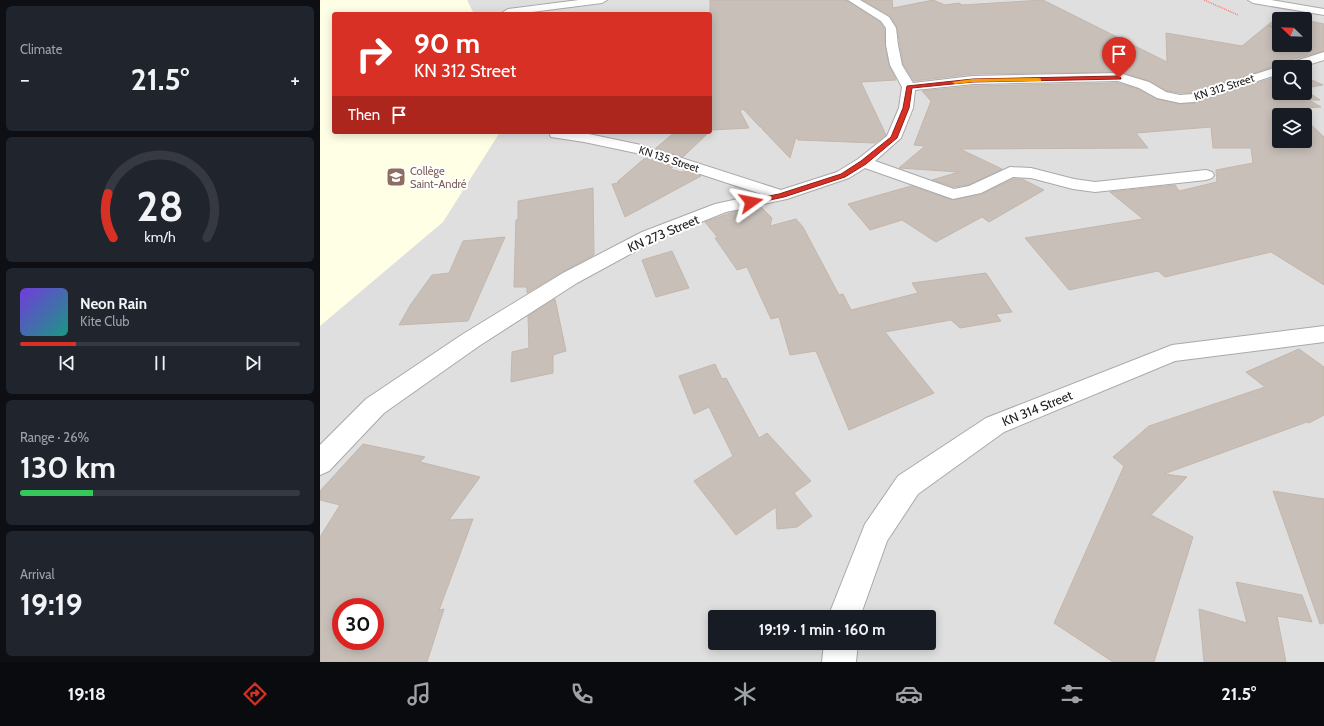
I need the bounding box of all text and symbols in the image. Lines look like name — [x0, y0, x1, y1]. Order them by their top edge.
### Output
north arrow — [1272, 12, 1312, 52]
map controls — [1272, 12, 1312, 148]
text: 90 m — [414, 26, 480, 60]
icon: right — [348, 28, 400, 80]
pin — [1102, 37, 1136, 78]
text: Climate — [20, 41, 62, 57]
icon: arrive — [1108, 43, 1130, 65]
text: KN 312 Street — [414, 60, 516, 82]
button: search — [1272, 60, 1312, 100]
text: 21.5° — [131, 61, 189, 98]
text: − — [20, 66, 30, 93]
text: + — [290, 66, 300, 93]
street label: KN 312 Street — [1192, 71, 1256, 103]
icon: arrive — [388, 104, 410, 126]
text: Then — [348, 106, 380, 124]
button: layers — [1272, 108, 1312, 148]
street label: KN 135 Street — [637, 143, 701, 175]
place label: Collège Saint-André — [410, 164, 467, 191]
school or university icon: Collège Saint-André — [385, 166, 407, 188]
text: 28 — [136, 181, 184, 231]
position arrow — [730, 181, 772, 223]
street label: KN 273 Street — [625, 211, 702, 255]
text: km/h — [144, 227, 176, 245]
text: Neon Rain — [80, 295, 147, 313]
text: Kite Club — [80, 313, 129, 329]
icon: previous — [56, 352, 78, 374]
icon: pause — [149, 352, 171, 374]
icon: next — [242, 352, 264, 374]
street label: KN 314 Street — [999, 386, 1075, 429]
text: Range · 26% — [20, 429, 89, 445]
text: 130 km — [20, 449, 116, 486]
text: Arrival — [20, 566, 55, 582]
text: 19:19 — [20, 586, 83, 623]
speed limit sign: 30 — [332, 598, 384, 650]
text: 19:19 · 1 min · 160 m — [759, 621, 885, 639]
icon: directions — [241, 680, 269, 708]
icon: music — [405, 680, 433, 708]
icon: phone — [568, 680, 596, 708]
icon: climate — [731, 680, 759, 708]
icon: car — [895, 680, 923, 708]
icon: filters — [1058, 680, 1086, 708]
text: 19:18 — [68, 683, 106, 705]
text: 21.5° — [1221, 683, 1256, 705]

